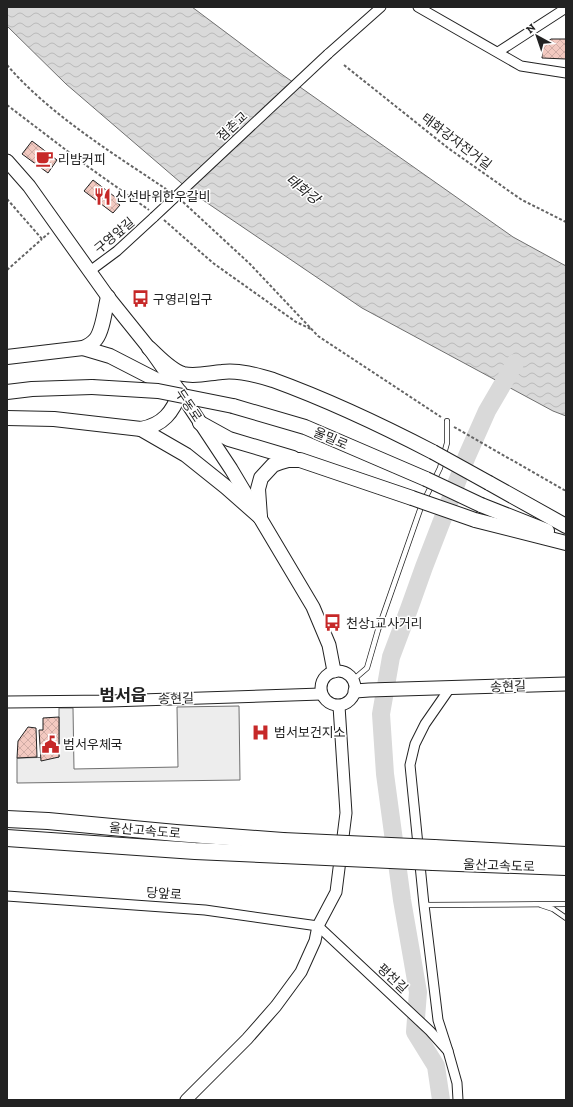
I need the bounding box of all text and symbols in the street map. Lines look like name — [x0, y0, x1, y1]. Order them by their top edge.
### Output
north arrow — [517, 16, 557, 56]
text: N — [524, 21, 539, 36]
street label: 점촌교 — [214, 109, 251, 144]
street label: 태화강자전거길 — [419, 110, 495, 173]
cafe icon: 리밤커피 — [35, 149, 55, 169]
place label: 리밤커피 — [58, 152, 106, 167]
water label: 태화강 — [282, 171, 325, 209]
restaurant icon: 신선바위한우갈비 — [92, 186, 112, 206]
place label: 신선바위한우갈비 — [115, 189, 211, 204]
street label: 구영앞길 — [91, 214, 137, 257]
bus stop icon: 구영리입구 — [130, 289, 150, 309]
place label: 구영리입구 — [153, 292, 213, 307]
street label: 두동로 — [172, 386, 205, 424]
street label: 울밀로 — [311, 425, 350, 452]
bus stop icon: 천상1교사거리 — [323, 613, 343, 633]
place label: 천상1교사거리 — [346, 616, 423, 631]
street label: 송현길 — [490, 678, 526, 695]
district label: 범서읍 — [100, 685, 146, 705]
street label: 송현길 — [158, 690, 194, 707]
hospital icon: 범서보건지소 — [251, 722, 271, 742]
place label: 범서보건지소 — [274, 725, 346, 740]
public building icon: 범서우체국 — [40, 734, 60, 754]
place label: 범서우체국 — [63, 737, 123, 752]
street label: 울산고속도로 — [109, 820, 181, 841]
street label: 울산고속도로 — [463, 857, 535, 874]
street label: 당앞로 — [146, 885, 182, 902]
street label: 평천길 — [374, 961, 411, 996]

